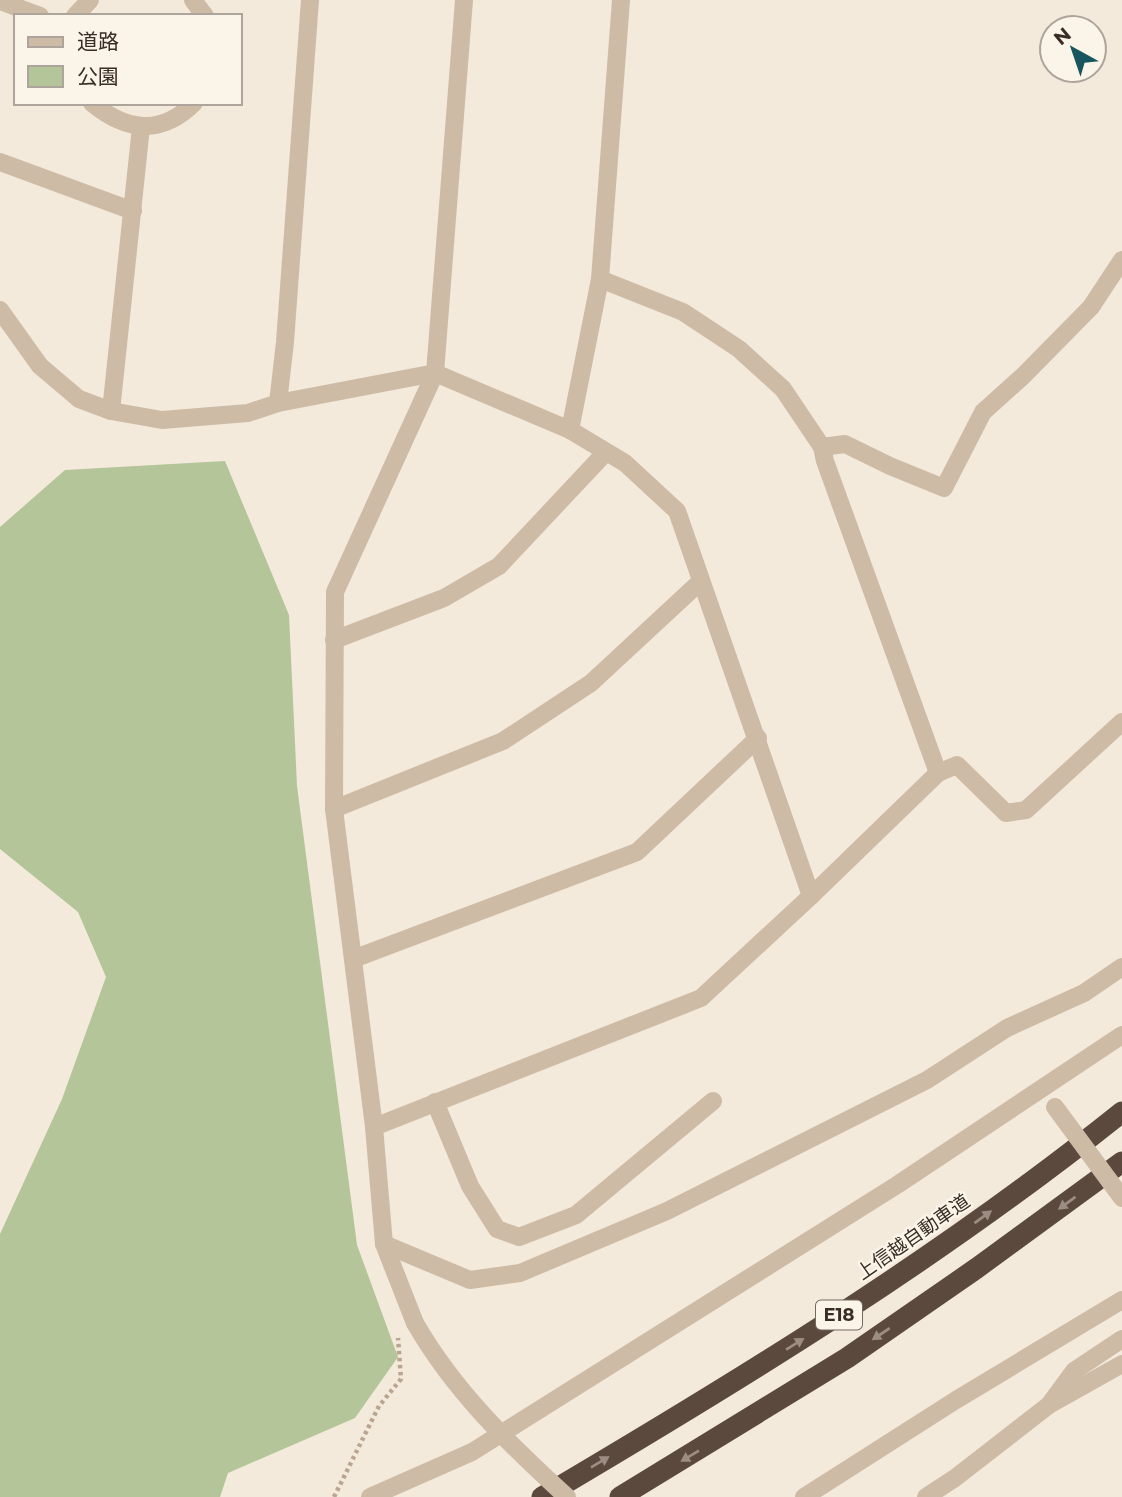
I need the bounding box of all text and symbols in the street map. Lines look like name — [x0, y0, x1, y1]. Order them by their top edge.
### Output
legend — [14, 14, 242, 105]
north arrow — [1038, 14, 1108, 84]
text: N — [1049, 23, 1076, 50]
text: 道路 — [77, 29, 119, 54]
text: 公園 — [77, 64, 119, 89]
street label: 上信越自動車道 — [852, 1189, 974, 1285]
one-way arrow — [1058, 1196, 1077, 1210]
one-way arrow — [974, 1210, 992, 1224]
road number: E18 — [816, 1300, 862, 1330]
one-way arrow — [872, 1327, 891, 1340]
one-way arrow — [785, 1337, 804, 1350]
one-way arrow — [680, 1450, 699, 1462]
one-way arrow — [591, 1456, 610, 1469]

